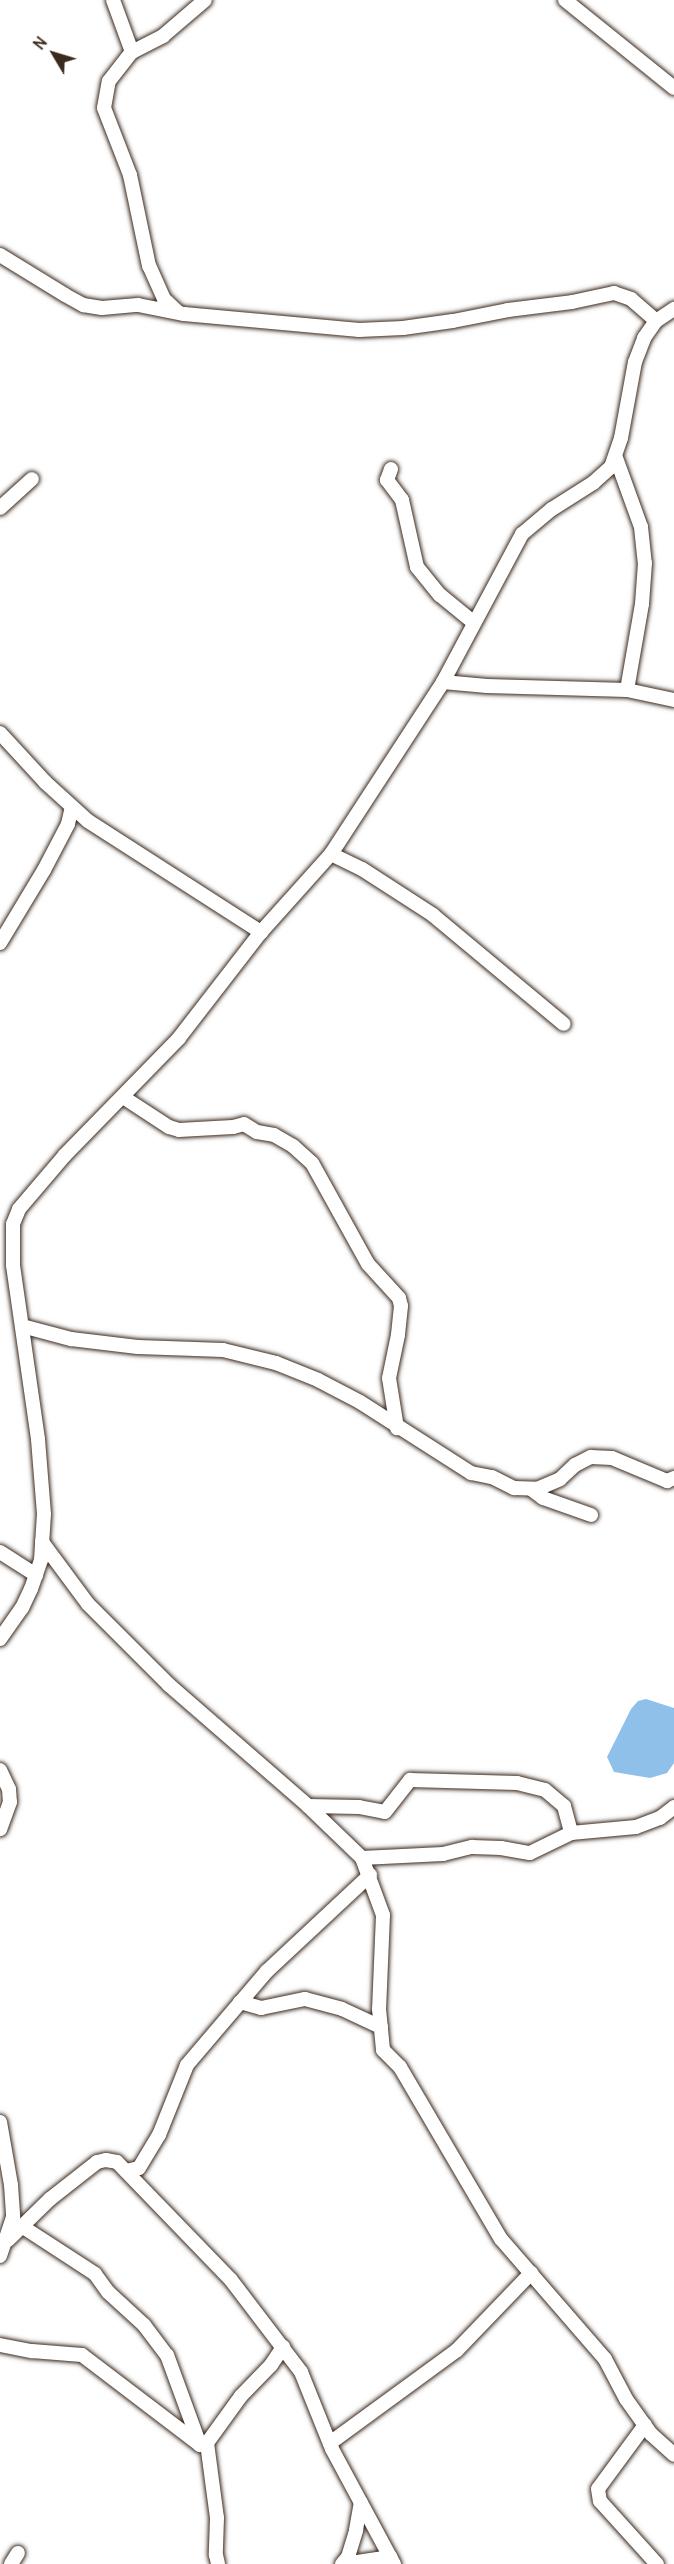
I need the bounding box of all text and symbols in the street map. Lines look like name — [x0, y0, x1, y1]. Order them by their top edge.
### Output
north arrow — [24, 24, 84, 84]
text: N — [29, 32, 51, 53]

